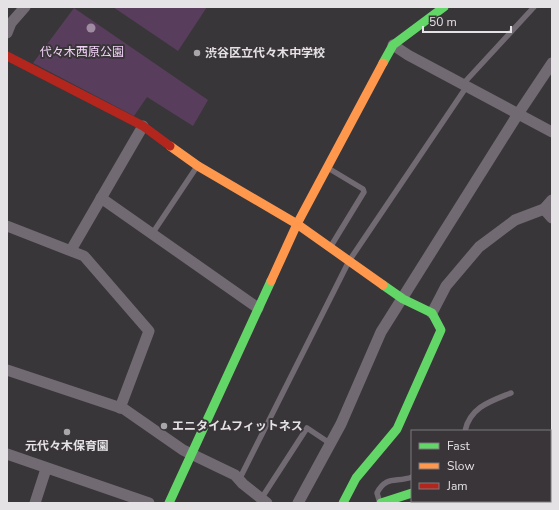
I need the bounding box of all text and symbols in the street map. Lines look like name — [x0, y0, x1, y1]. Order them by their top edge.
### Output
scale bar — [423, 8, 511, 34]
text: 50 m — [429, 14, 457, 30]
park label: 代々木西原公園 — [40, 44, 124, 60]
place label: 渋谷区立代々木中学校 — [205, 45, 325, 61]
marker: 渋谷区立代々木中学校 — [192, 48, 202, 58]
place label: エニタイムフィットネス — [172, 418, 303, 434]
marker: エニタイムフィットネス — [159, 421, 169, 431]
marker: 元代々木保育園 — [62, 427, 72, 437]
legend — [411, 430, 551, 502]
place label: 元代々木保育園 — [25, 438, 109, 454]
text: Fast — [447, 438, 470, 454]
text: Slow — [447, 458, 475, 474]
text: Jam — [446, 478, 468, 494]

